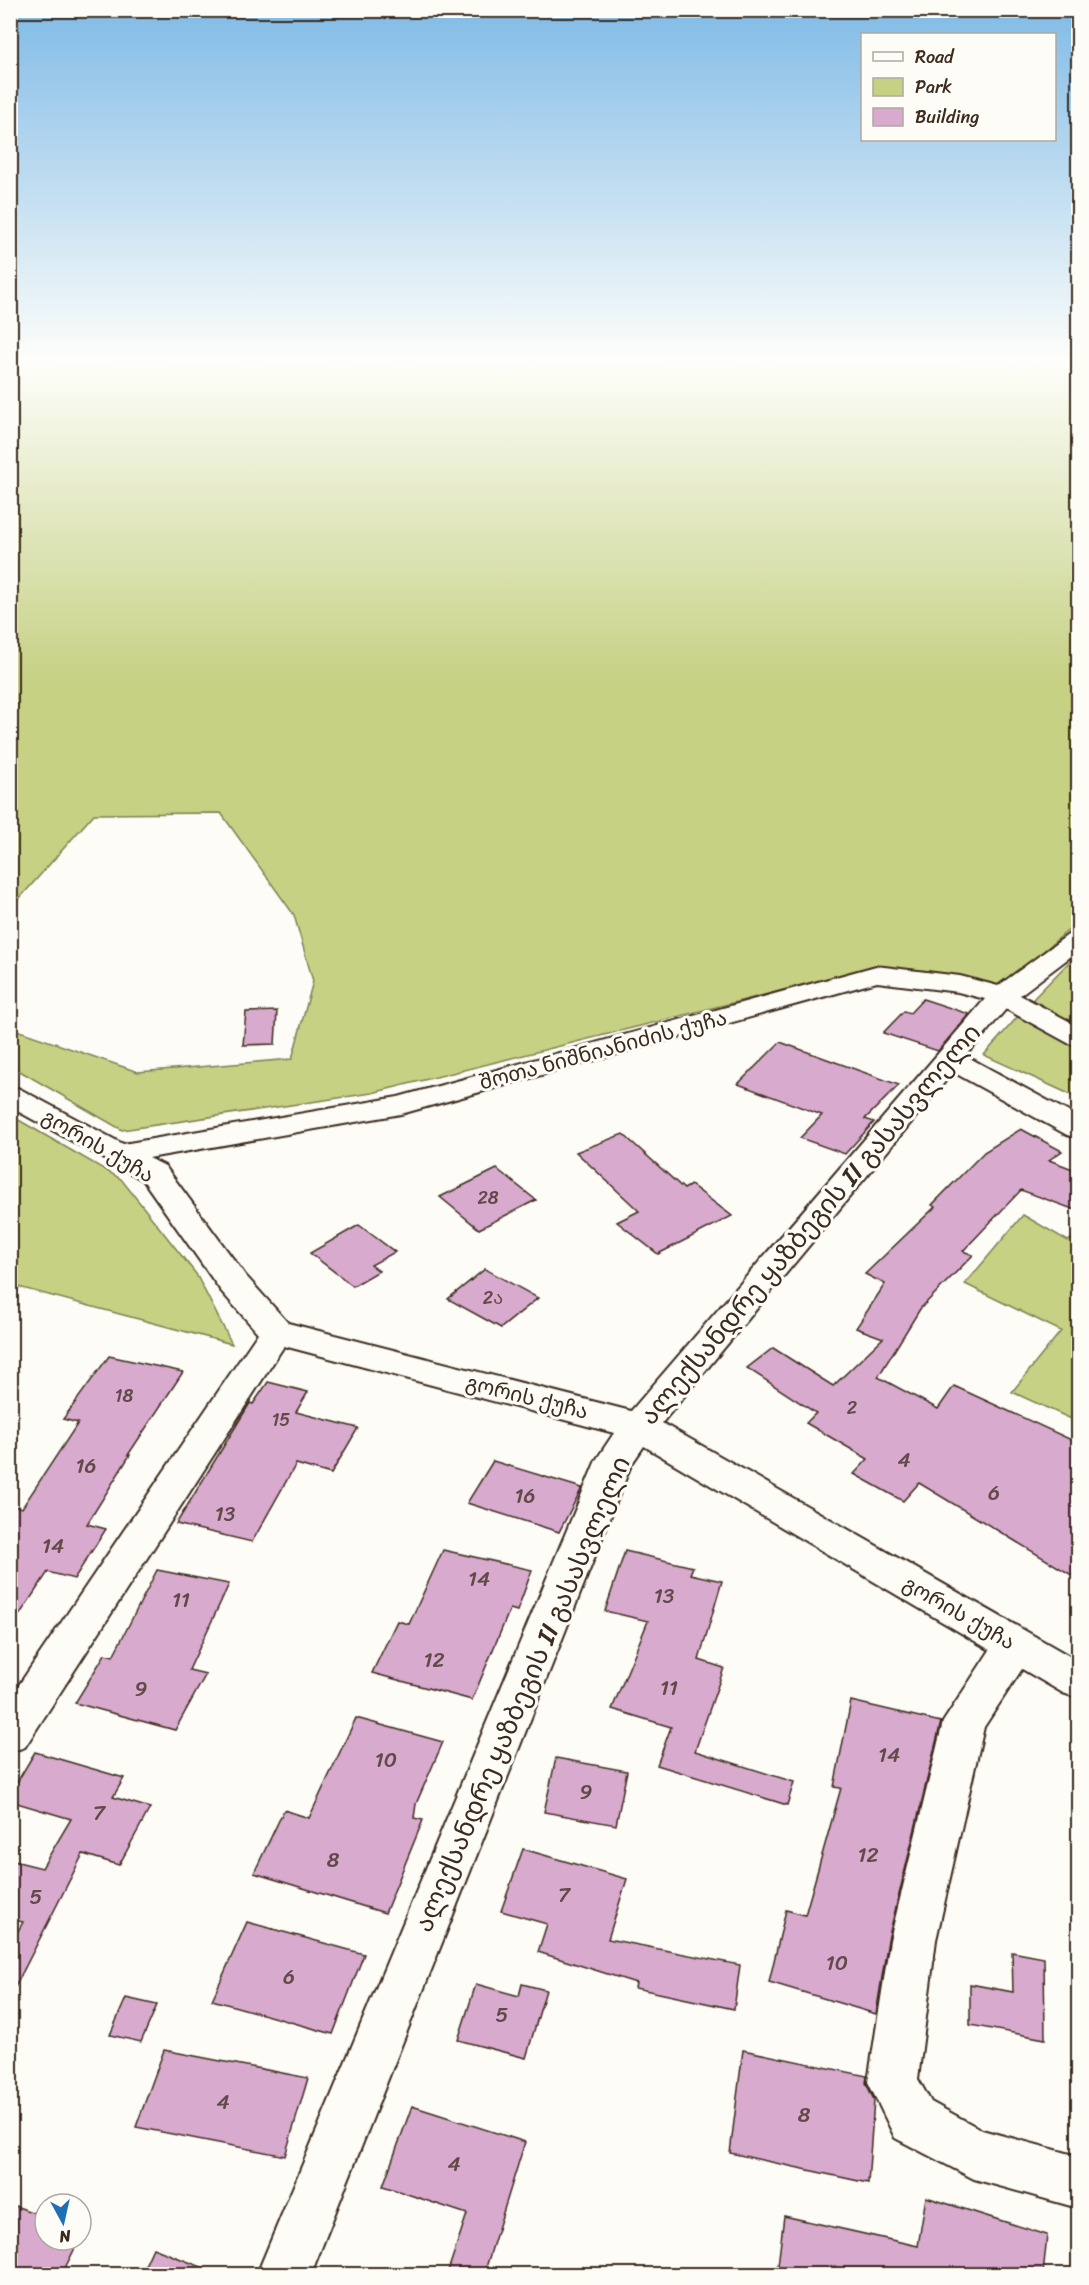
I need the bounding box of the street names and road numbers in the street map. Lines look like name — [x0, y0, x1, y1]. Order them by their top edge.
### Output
street label: შოთა ნიშნიანიძის ქუჩა — [475, 999, 731, 1101]
street label: ალექსანდრე ყაზბეგის II გასასვლელი — [627, 1012, 993, 1436]
street label: გორის ქუჩა — [34, 1098, 162, 1194]
street label: გორის ქუჩა — [462, 1363, 592, 1431]
street label: ალექსანდრე ყაზბეგის II გასასვლელი — [400, 1449, 644, 1939]
street label: გორის ქუჩა — [895, 1565, 1023, 1661]

